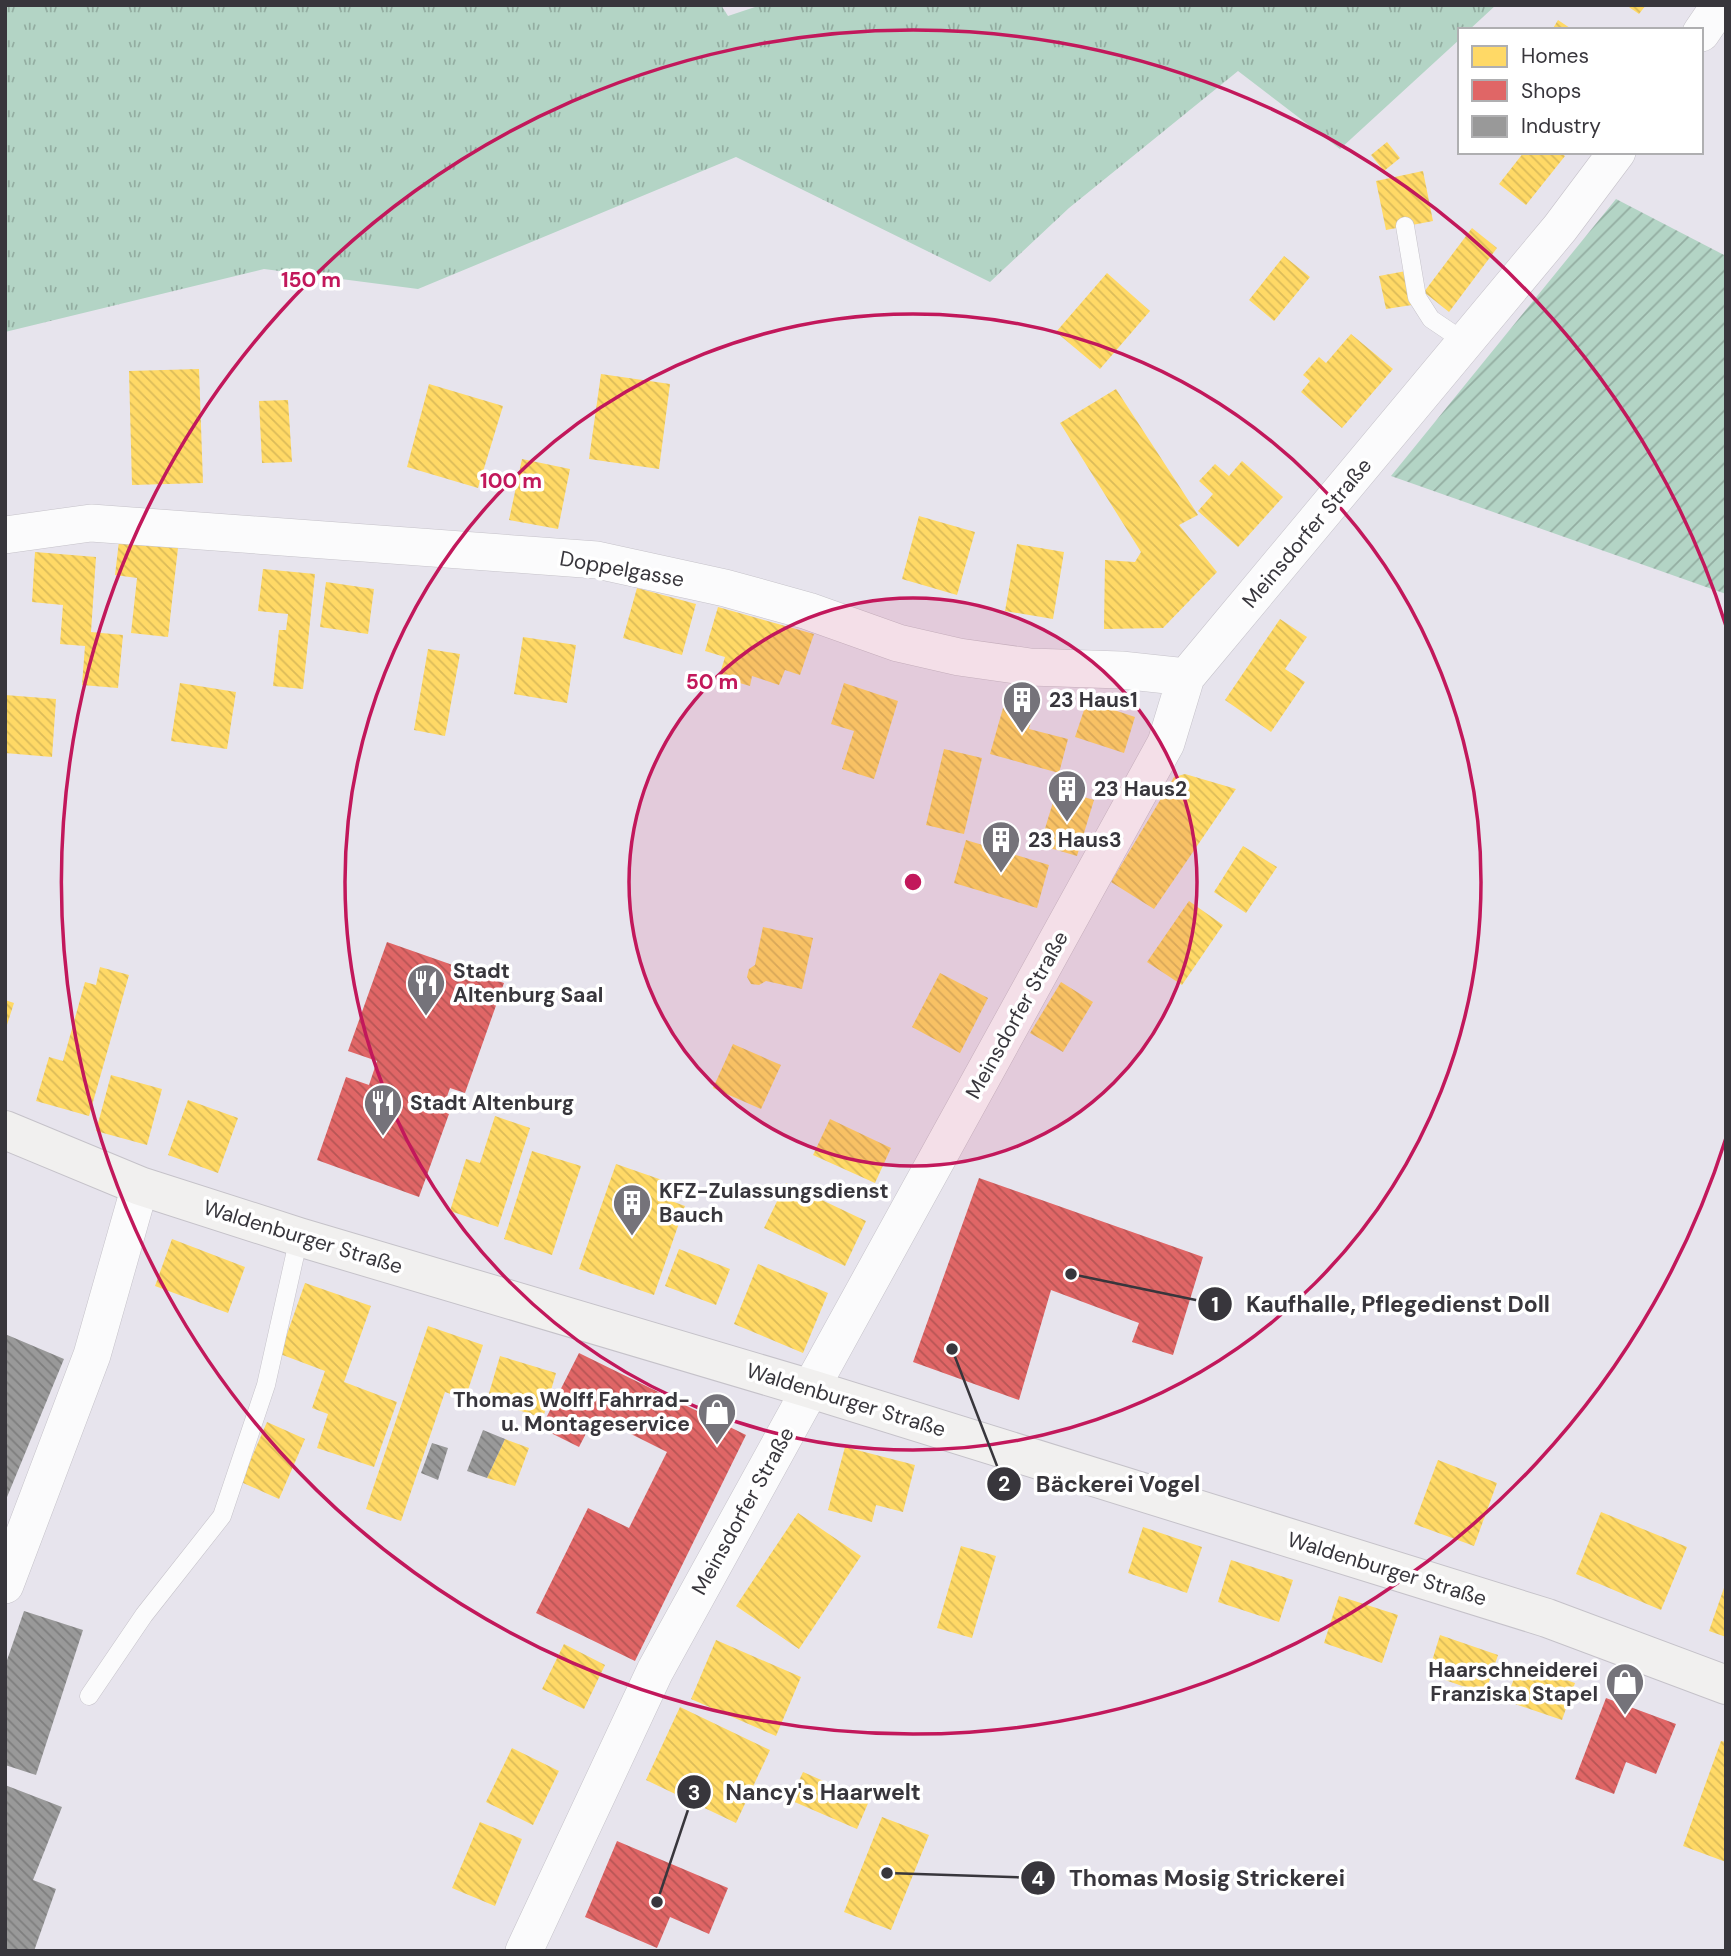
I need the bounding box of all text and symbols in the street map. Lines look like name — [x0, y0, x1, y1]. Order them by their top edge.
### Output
legend — [1458, 28, 1703, 154]
text: Homes — [1521, 42, 1589, 70]
text: Shops — [1521, 77, 1581, 105]
text: Industry — [1521, 112, 1601, 140]
text: 150 m — [281, 266, 341, 294]
street label: Meinsdorfer Straße — [1236, 452, 1378, 614]
text: 100 m — [480, 467, 542, 495]
street label: Doppelgasse — [558, 544, 687, 594]
text: 50 m — [686, 668, 738, 696]
building icon: 23 Haus1 — [1001, 679, 1043, 734]
place label: 23 Haus1 — [1049, 686, 1138, 714]
building icon: 23 Haus2 — [1046, 768, 1088, 823]
place label: 23 Haus2 — [1094, 775, 1187, 803]
building icon: 23 Haus3 — [980, 819, 1022, 874]
place label: 23 Haus3 — [1028, 826, 1122, 854]
centre of rings — [901, 870, 925, 894]
street label: Meinsdorfer Straße — [959, 926, 1075, 1104]
place label: Stadt Altenburg Saal — [453, 957, 603, 1009]
restaurant icon: Stadt Altenburg Saal — [405, 962, 447, 1017]
restaurant icon: Stadt Altenburg — [362, 1082, 404, 1137]
place label: Stadt Altenburg — [410, 1089, 574, 1117]
place label: KFZ-Zulassungsdienst Bauch — [659, 1177, 889, 1229]
building icon: KFZ-Zulassungsdienst Bauch — [611, 1182, 653, 1237]
street label: Waldenburger Straße — [200, 1193, 406, 1281]
callout: Kaufhalle, Pflegedienst Doll — [1197, 1282, 1564, 1326]
text: Kaufhalle, Pflegedienst Doll — [1246, 1289, 1550, 1319]
text: 1 — [1211, 1291, 1219, 1319]
street label: Waldenburger Straße — [743, 1356, 949, 1444]
place label: Thomas Wolff Fahrrad- u. Montageservice — [453, 1386, 690, 1438]
shop icon: Thomas Wolff Fahrrad- u. Montageservice — [696, 1391, 738, 1446]
street label: Meinsdorfer Straße — [685, 1422, 801, 1600]
callout: Bäckerei Vogel — [986, 1462, 1214, 1506]
text: Bäckerei Vogel — [1036, 1469, 1200, 1499]
text: 2 — [998, 1470, 1010, 1498]
street label: Waldenburger Straße — [1284, 1525, 1490, 1613]
place label: Haarschneiderei Franziska Stapel — [1428, 1656, 1598, 1708]
shop icon: Haarschneiderei Franziska Stapel — [1604, 1661, 1646, 1716]
callout: Nancy's Haarwelt — [676, 1770, 935, 1814]
text: Nancy's Haarwelt — [725, 1777, 921, 1807]
text: 3 — [688, 1779, 700, 1807]
callout: Thomas Mosig Strickerei — [1020, 1856, 1359, 1900]
text: Thomas Mosig Strickerei — [1069, 1863, 1345, 1893]
text: 4 — [1031, 1865, 1045, 1893]

